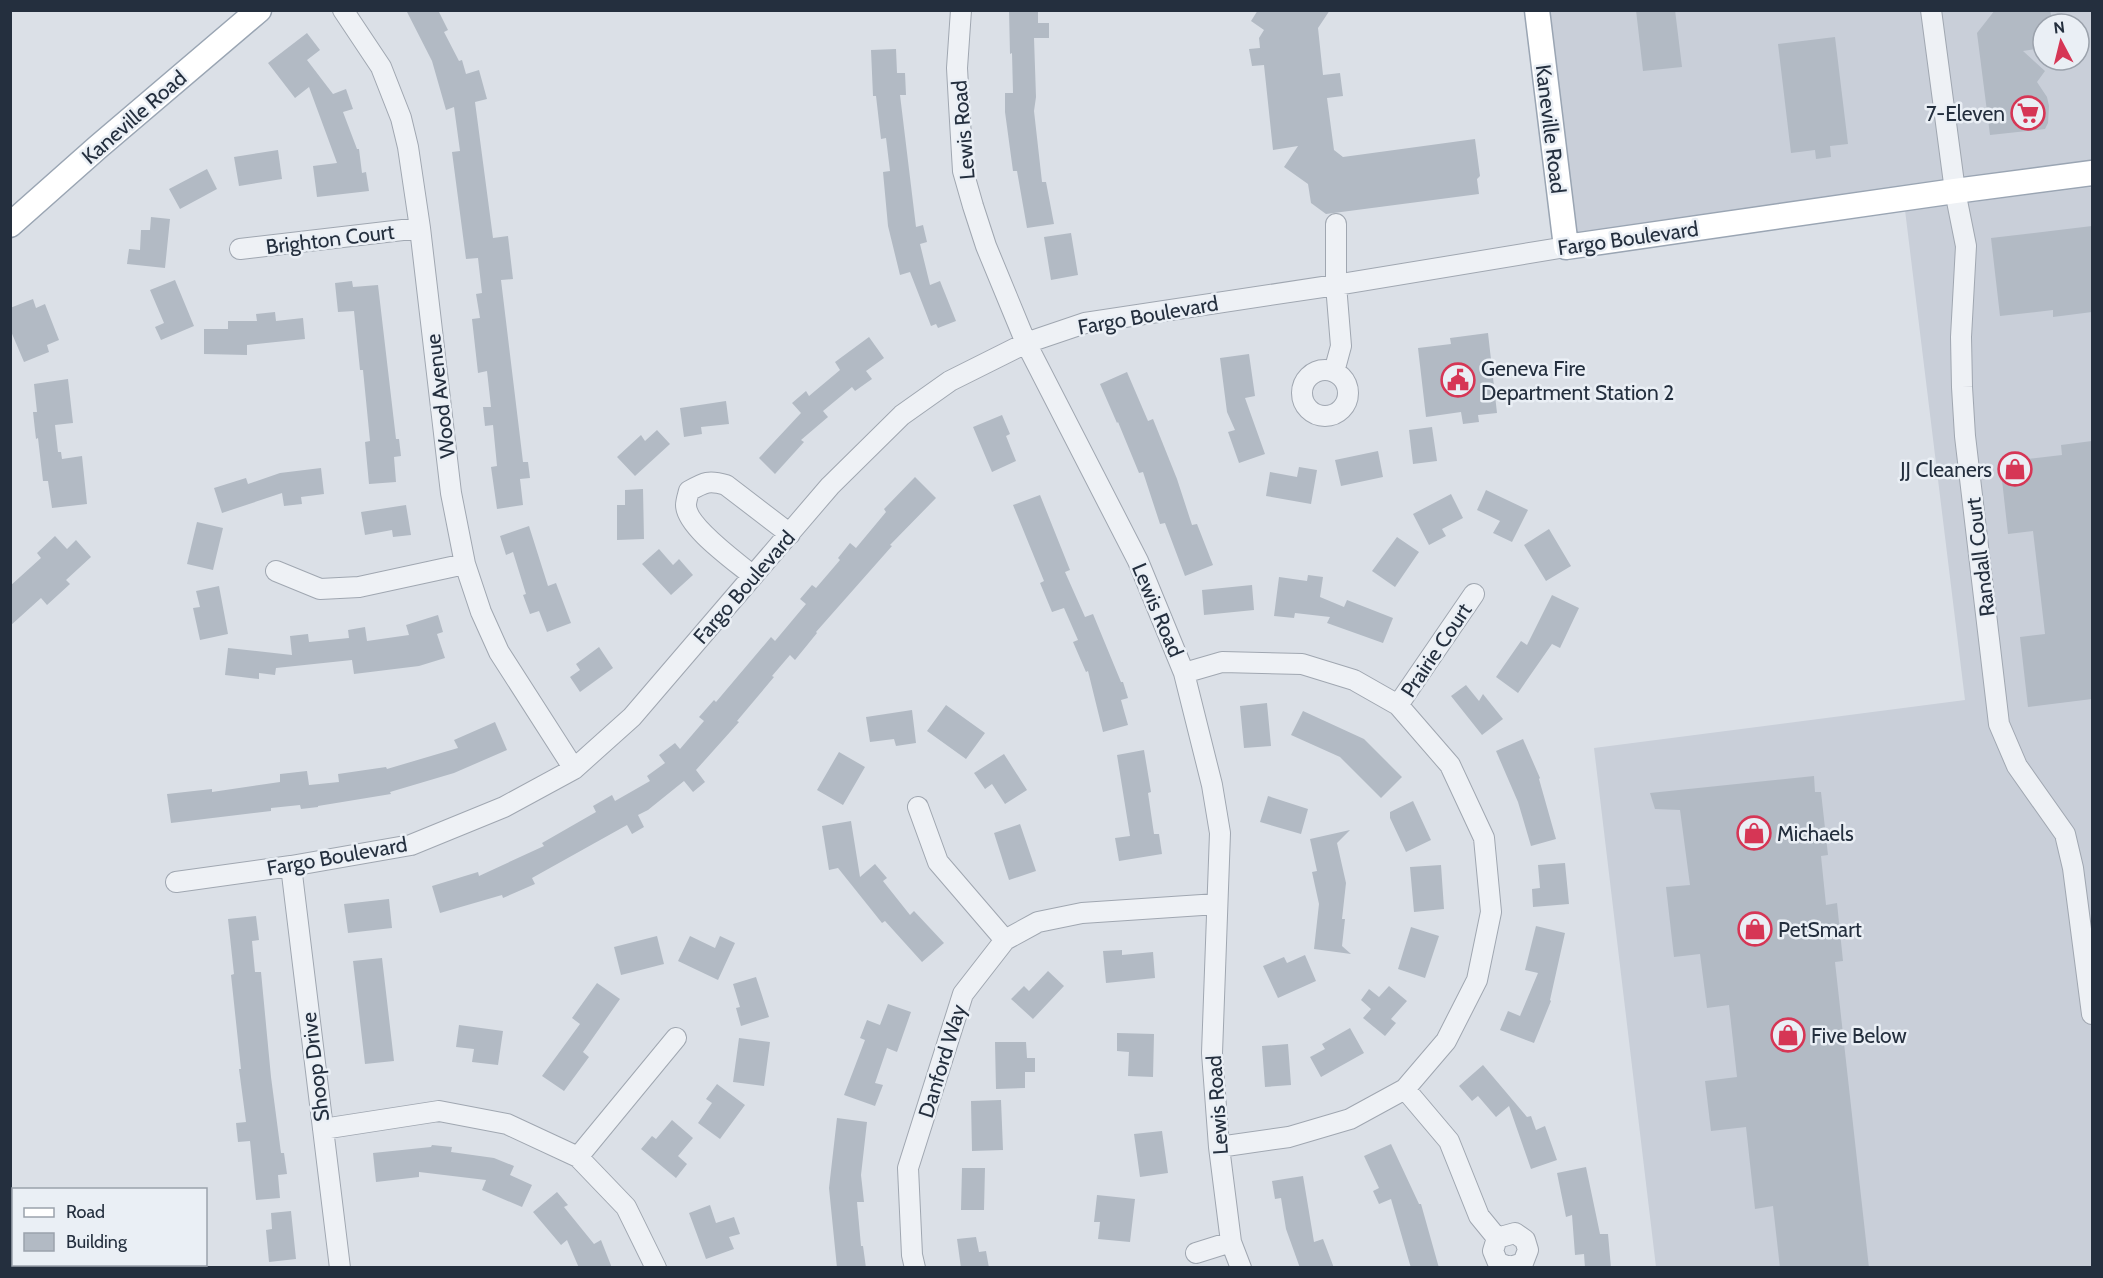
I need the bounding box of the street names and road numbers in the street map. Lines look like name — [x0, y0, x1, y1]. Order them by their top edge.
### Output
street label: Kaneville Road — [1531, 63, 1571, 195]
street label: Kaneville Road — [77, 65, 191, 169]
street label: Lewis Road — [946, 79, 980, 181]
street label: Fargo Boulevard — [1556, 216, 1700, 260]
street label: Brighton Court — [264, 219, 396, 259]
street label: Fargo Boulevard — [1076, 290, 1220, 340]
street label: Wood Avenue — [420, 332, 460, 460]
street label: Randall Court — [1960, 496, 2000, 618]
street label: Fargo Boulevard — [688, 525, 800, 649]
street label: Lewis Road — [1127, 559, 1189, 661]
street label: Prairie Court — [1395, 598, 1477, 702]
street label: Fargo Boulevard — [265, 831, 409, 881]
street label: Danford Way — [913, 1001, 971, 1121]
street label: Shoop Drive — [296, 1011, 334, 1123]
street label: Lewis Road — [1201, 1054, 1233, 1156]

